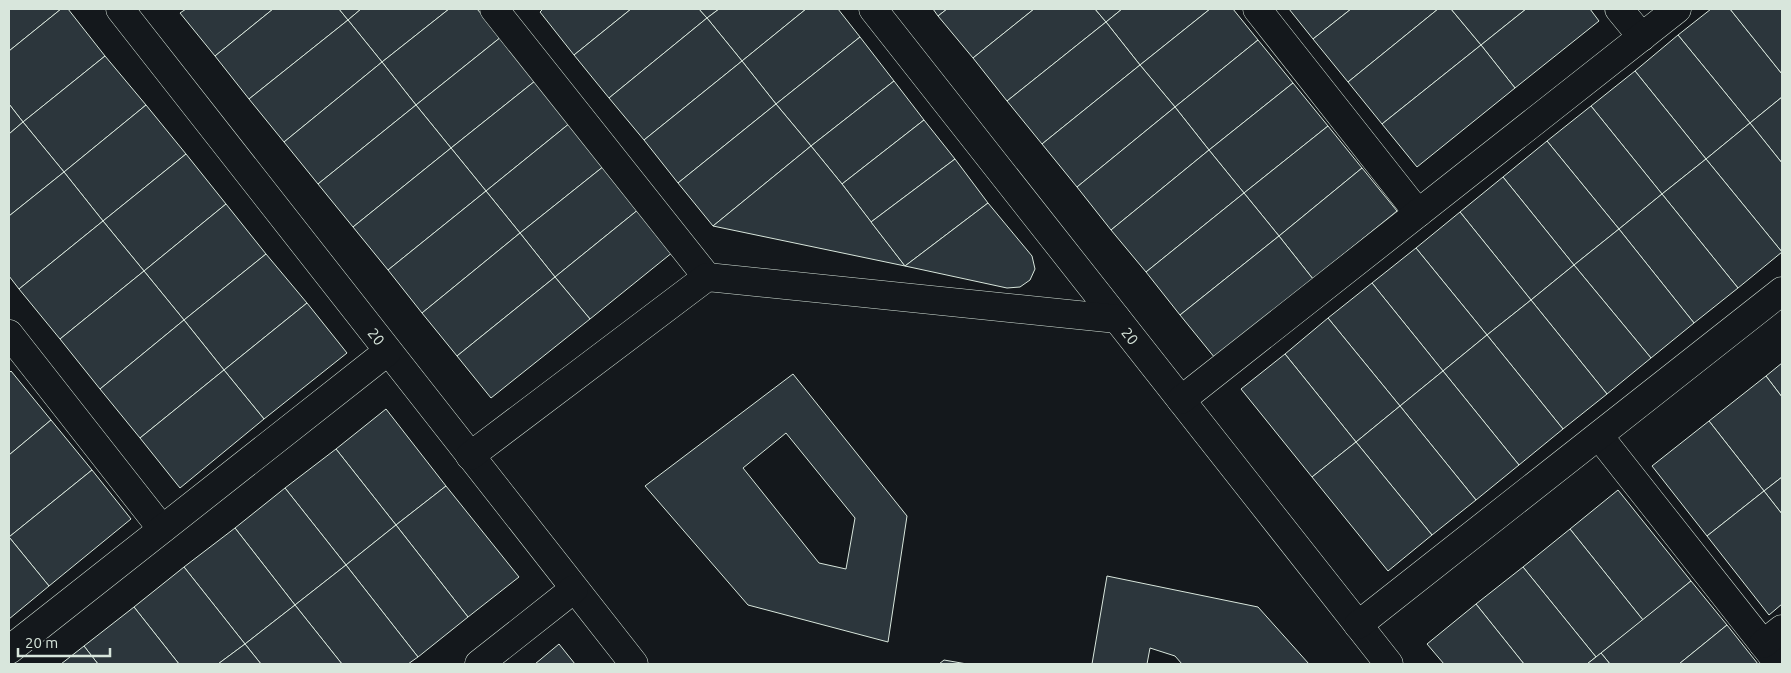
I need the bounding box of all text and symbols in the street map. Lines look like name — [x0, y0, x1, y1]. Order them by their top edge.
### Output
street label: 20 — [365, 324, 389, 348]
street label: 20 — [1119, 324, 1142, 348]
scale bar — [18, 626, 110, 658]
text: 20 m — [25, 634, 58, 651]

